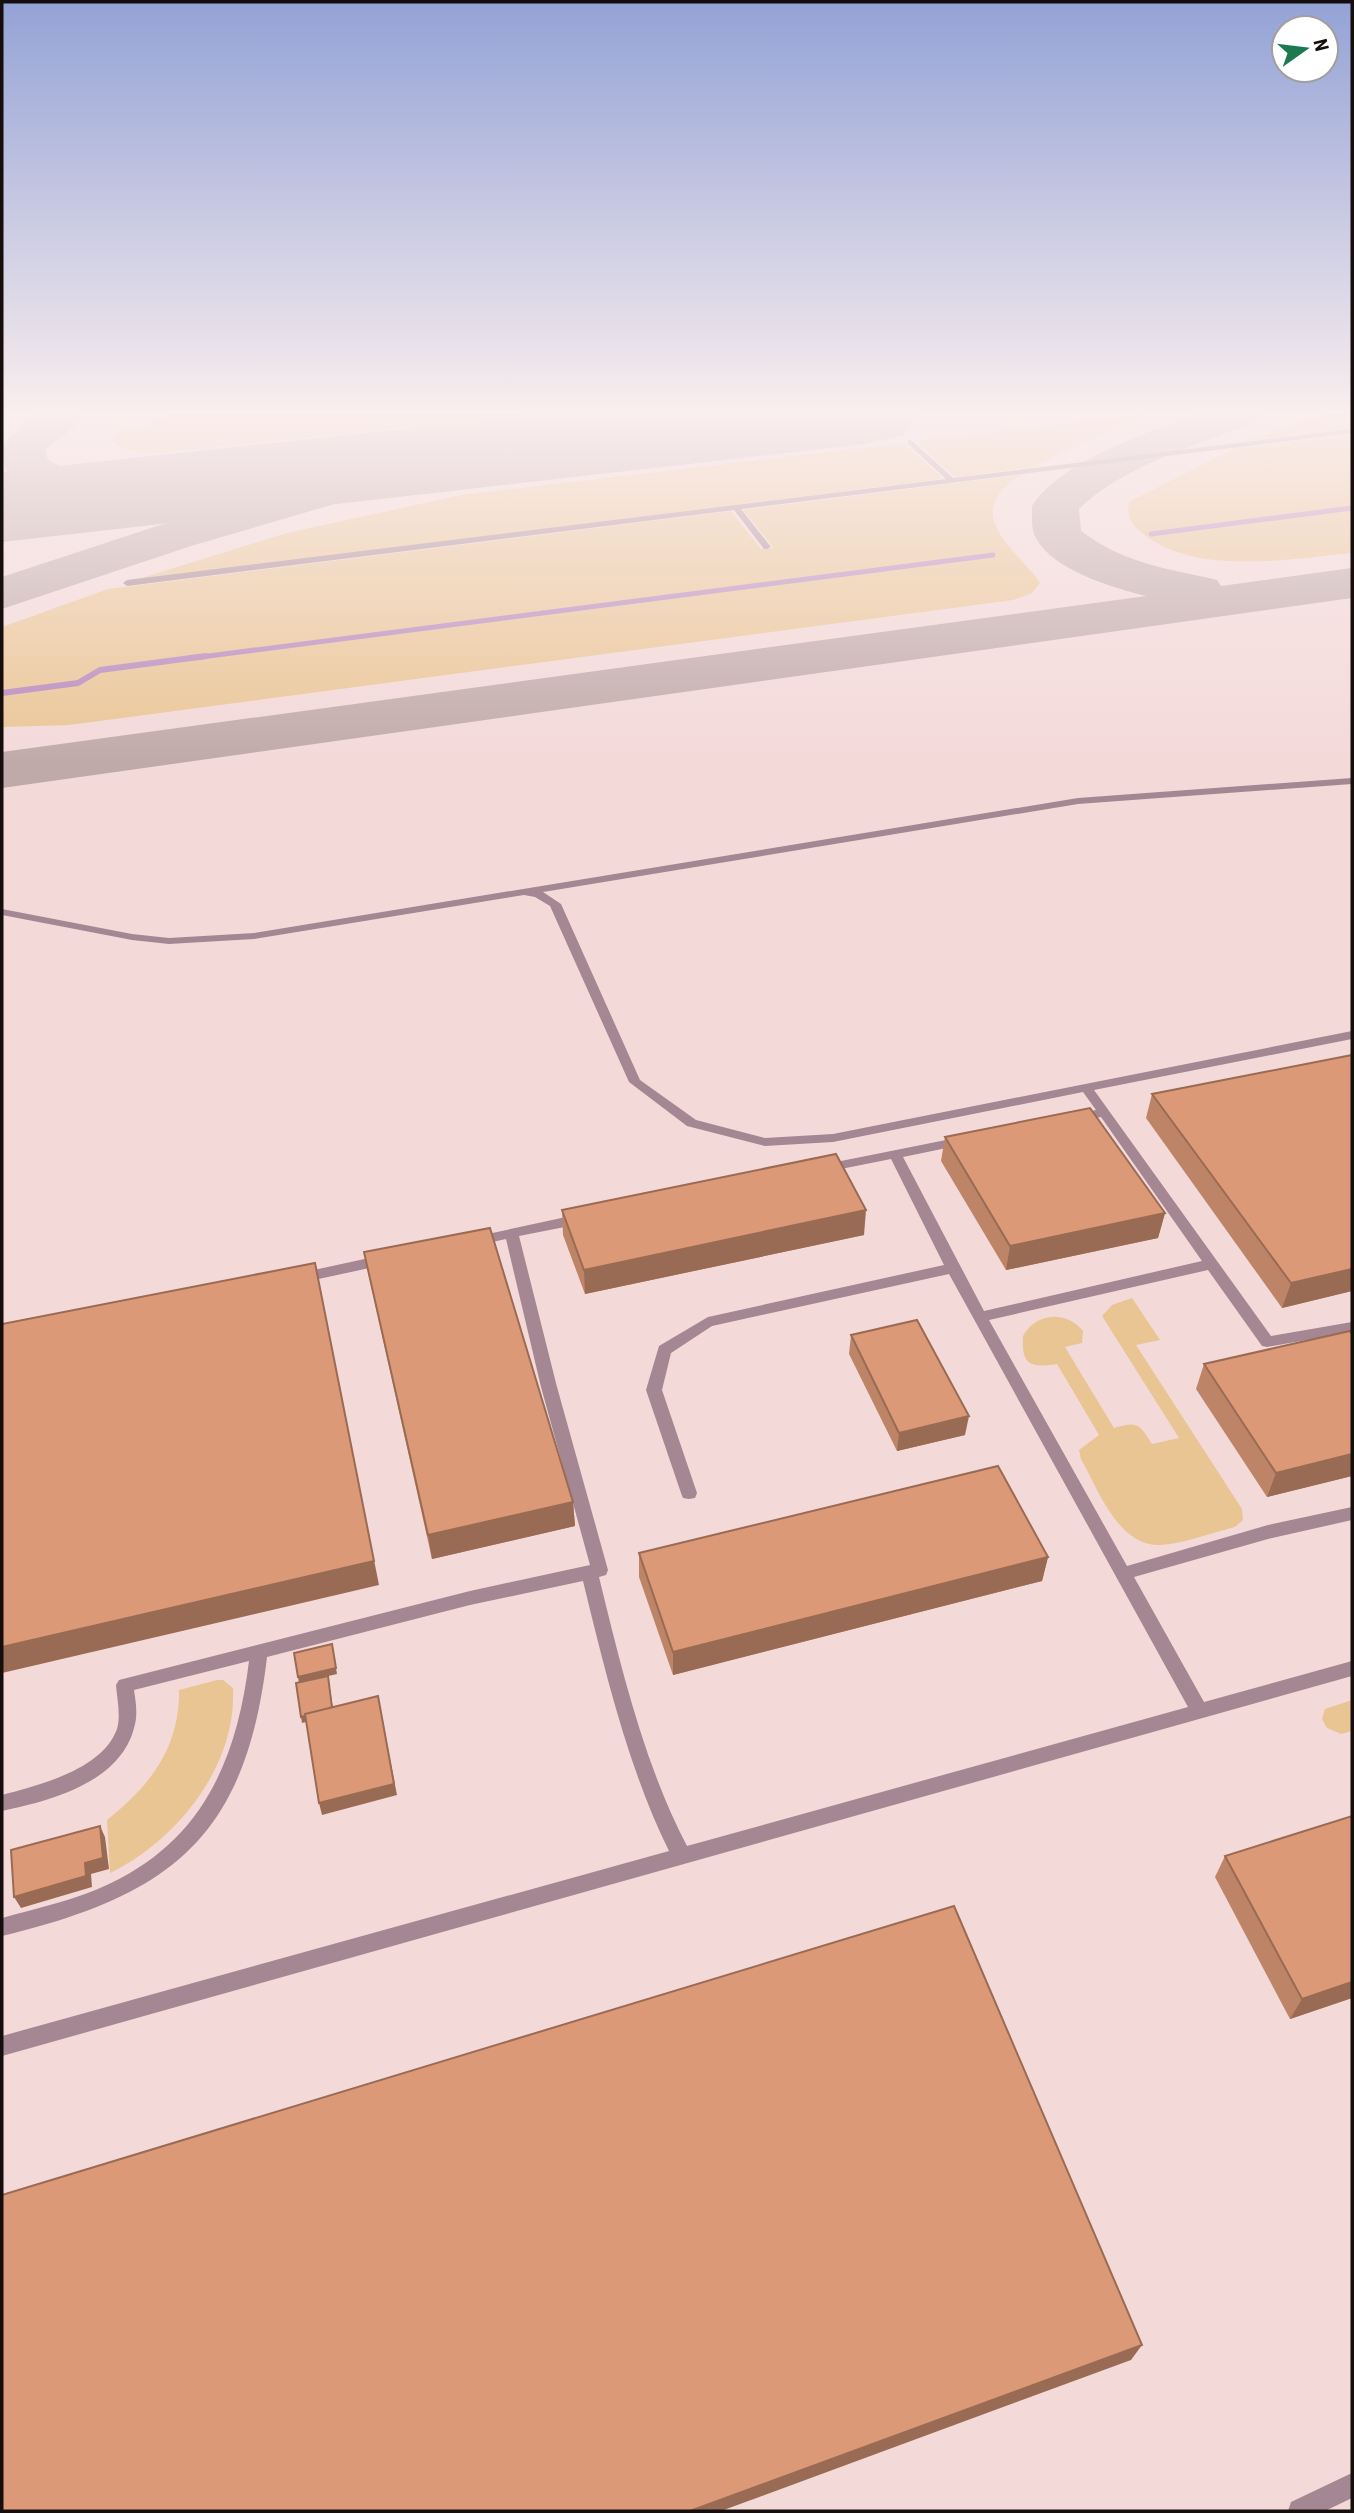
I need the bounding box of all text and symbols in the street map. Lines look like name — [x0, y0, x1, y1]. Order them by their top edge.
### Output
north arrow — [1270, 14, 1340, 84]
text: N — [1308, 37, 1334, 53]

